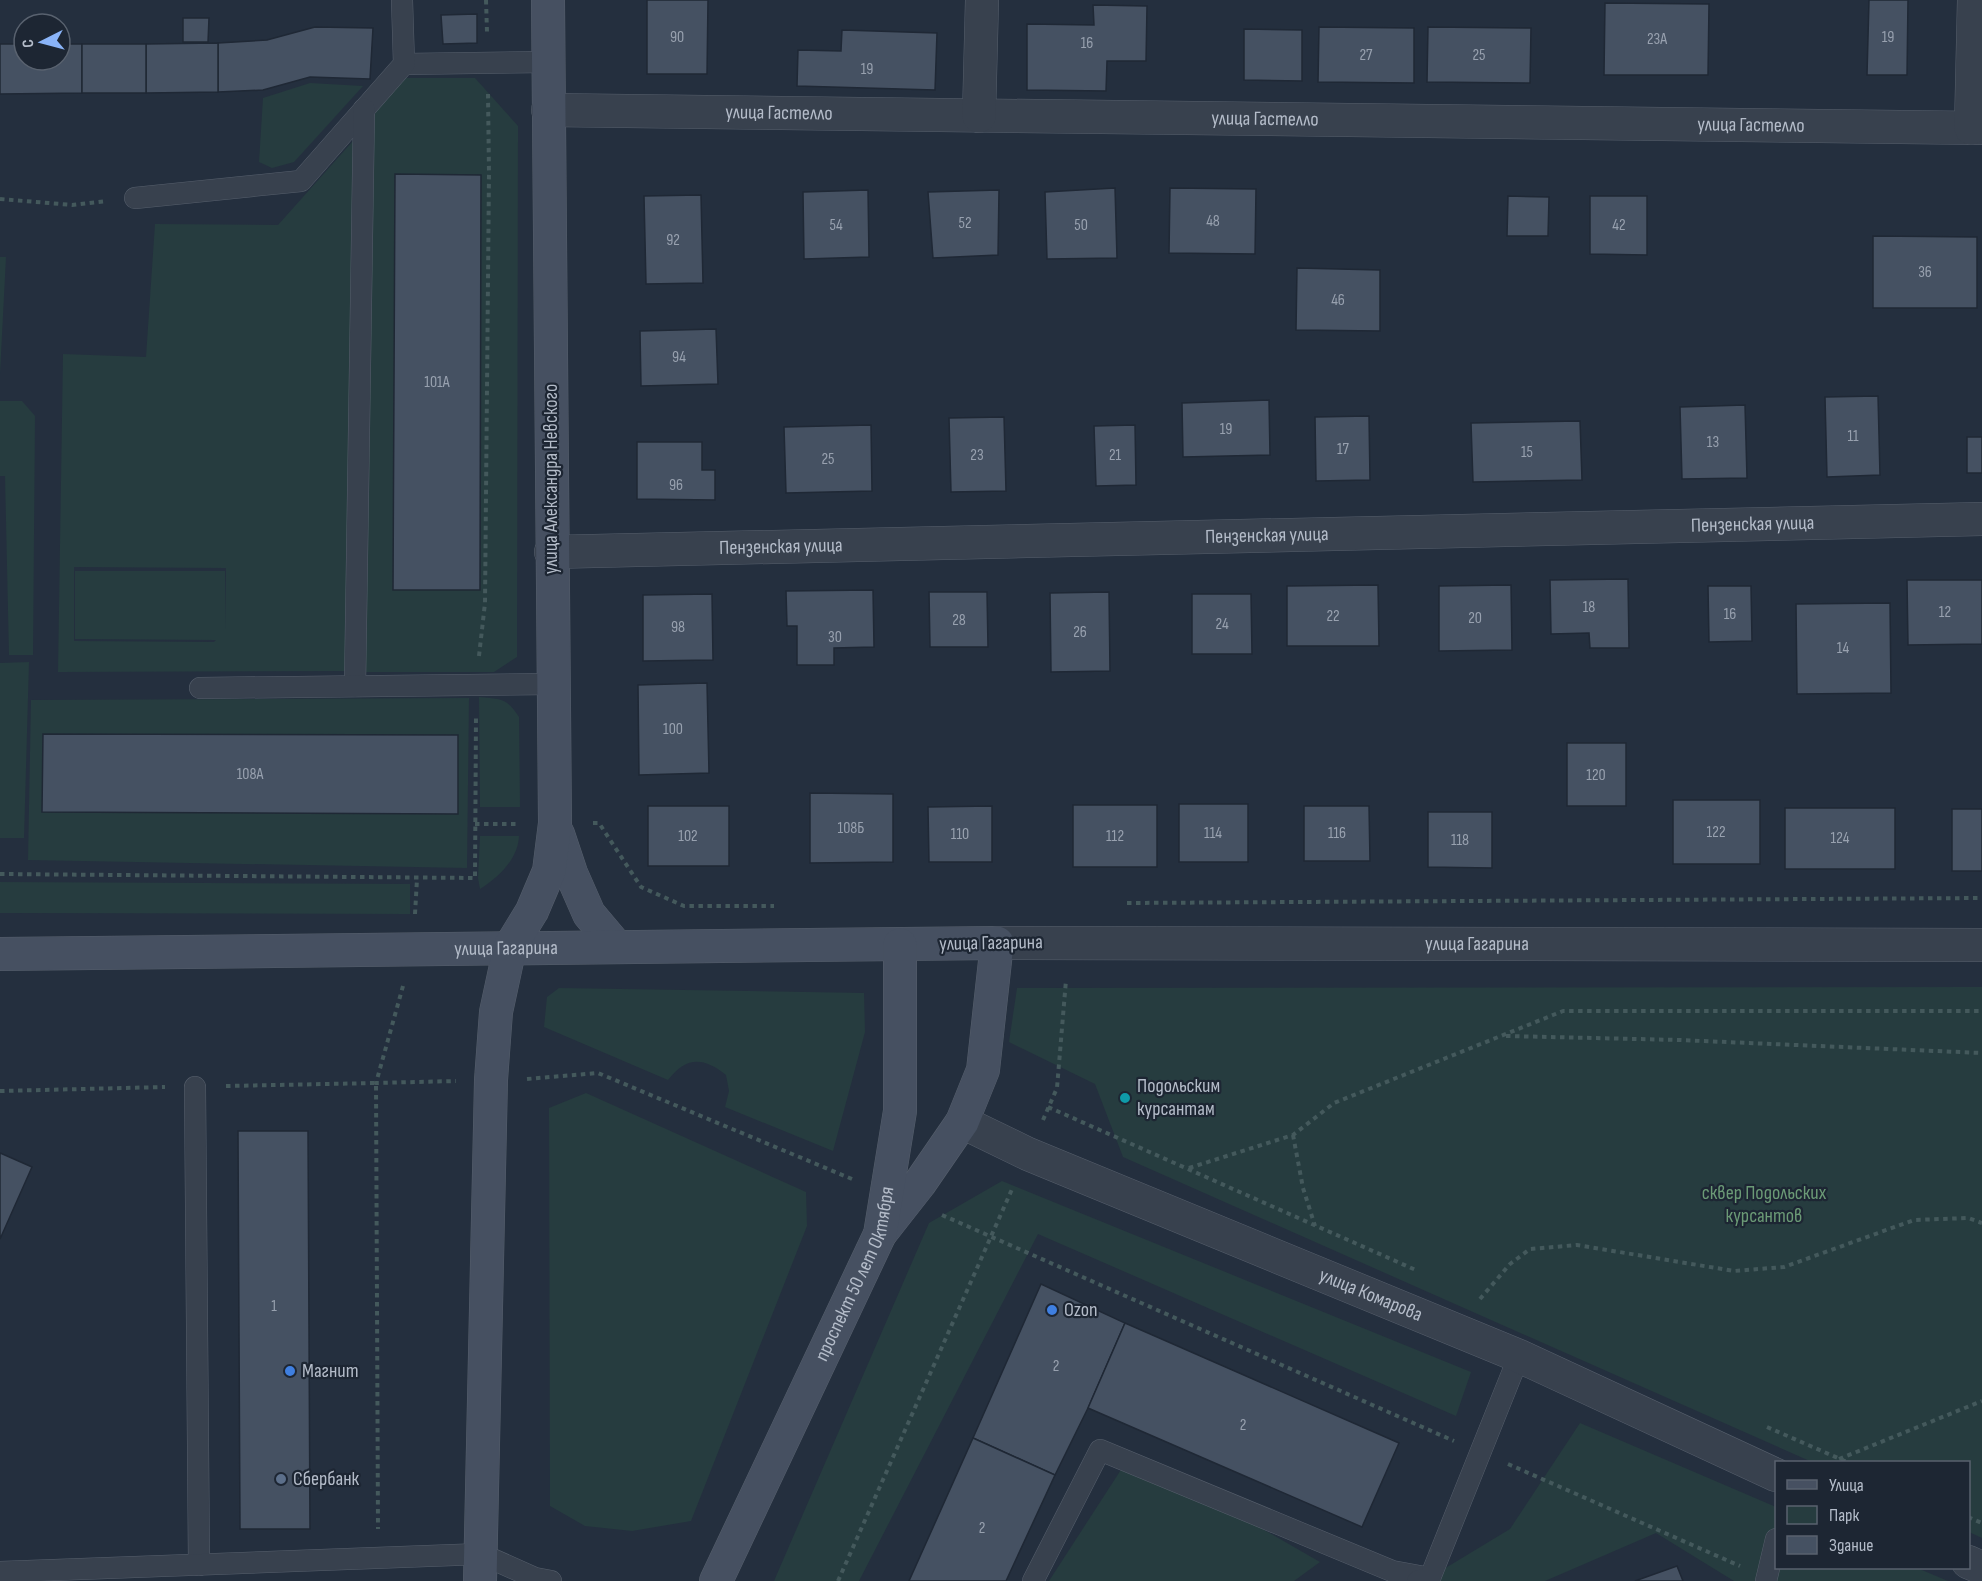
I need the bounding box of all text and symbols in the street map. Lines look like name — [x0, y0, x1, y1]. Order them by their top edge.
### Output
north arrow — [12, 12, 72, 72]
house number: 90 — [670, 28, 684, 47]
house number: 19 — [1882, 28, 1894, 47]
house number: 23А — [1647, 30, 1667, 49]
house number: 16 — [1081, 34, 1093, 53]
text: С — [19, 38, 38, 48]
house number: 27 — [1359, 46, 1373, 65]
house number: 25 — [1472, 46, 1486, 65]
house number: 19 — [861, 60, 873, 79]
street label: улица Гастелло — [725, 100, 833, 126]
street label: улица Гастелло — [1211, 106, 1319, 132]
street label: улица Гастелло — [1697, 112, 1805, 138]
house number: 48 — [1206, 212, 1220, 231]
house number: 52 — [958, 214, 972, 233]
house number: 54 — [829, 216, 843, 235]
house number: 50 — [1074, 216, 1088, 235]
house number: 42 — [1612, 216, 1626, 235]
house number: 92 — [666, 231, 680, 250]
house number: 36 — [1918, 263, 1932, 282]
house number: 46 — [1331, 291, 1345, 310]
house number: 94 — [672, 348, 686, 367]
house number: 101А — [424, 373, 450, 392]
street label: улица Александра Невского — [539, 384, 563, 574]
house number: 19 — [1220, 420, 1232, 439]
house number: 11 — [1847, 427, 1859, 446]
house number: 13 — [1707, 433, 1719, 452]
house number: 17 — [1337, 440, 1350, 459]
house number: 15 — [1521, 443, 1533, 462]
house number: 23 — [970, 446, 984, 465]
house number: 21 — [1109, 446, 1122, 465]
house number: 25 — [821, 450, 835, 469]
house number: 96 — [669, 476, 683, 495]
street label: Пензенская улица — [1691, 511, 1815, 538]
street label: Пензенская улица — [1205, 522, 1329, 549]
street label: Пензенская улица — [719, 533, 843, 560]
house number: 18 — [1583, 598, 1595, 617]
house number: 12 — [1939, 603, 1951, 622]
house number: 16 — [1724, 605, 1736, 624]
house number: 22 — [1326, 607, 1340, 626]
house number: 20 — [1468, 609, 1482, 628]
house number: 28 — [952, 611, 966, 630]
house number: 24 — [1215, 615, 1229, 634]
house number: 98 — [671, 618, 685, 637]
house number: 26 — [1073, 623, 1087, 642]
house number: 30 — [828, 628, 842, 647]
house number: 14 — [1837, 639, 1849, 658]
house number: 100 — [663, 720, 683, 739]
house number: 108А — [237, 765, 263, 784]
house number: 120 — [1586, 766, 1606, 785]
house number: 108Б — [838, 819, 864, 838]
house number: 122 — [1707, 823, 1725, 842]
house number: 114 — [1204, 824, 1222, 843]
house number: 116 — [1328, 824, 1346, 843]
house number: 110 — [951, 825, 969, 844]
house number: 102 — [678, 827, 698, 846]
house number: 112 — [1106, 827, 1124, 846]
house number: 124 — [1831, 829, 1850, 848]
house number: 118 — [1451, 831, 1469, 850]
street label: улица Гагарина — [939, 930, 1043, 956]
street label: улица Гагарина — [1425, 932, 1529, 956]
street label: улица Гагарина — [454, 936, 558, 961]
place label: Подольским курсантам — [1137, 1074, 1220, 1121]
marker: Подольским курсантам — [1118, 1091, 1132, 1105]
park label: сквер Подольских курсантов — [1702, 1181, 1827, 1228]
street label: проспект 50 лет Октября — [810, 1185, 900, 1365]
street label: улица Комарова — [1316, 1263, 1426, 1327]
house number: 1 — [271, 1297, 277, 1316]
place label: Ozon — [1064, 1298, 1098, 1322]
marker: Ozon — [1045, 1303, 1059, 1317]
house number: 2 — [1053, 1357, 1059, 1376]
place label: Магнит — [302, 1359, 359, 1383]
marker: Магнит — [283, 1364, 297, 1378]
house number: 2 — [1240, 1416, 1246, 1435]
legend — [1775, 1461, 1970, 1569]
place label: Сбербанк — [293, 1467, 360, 1491]
marker: Сбербанк — [274, 1472, 288, 1486]
text: Улица — [1829, 1475, 1864, 1496]
text: Парк — [1829, 1505, 1860, 1526]
house number: 2 — [979, 1519, 985, 1538]
text: Здание — [1829, 1535, 1874, 1556]

